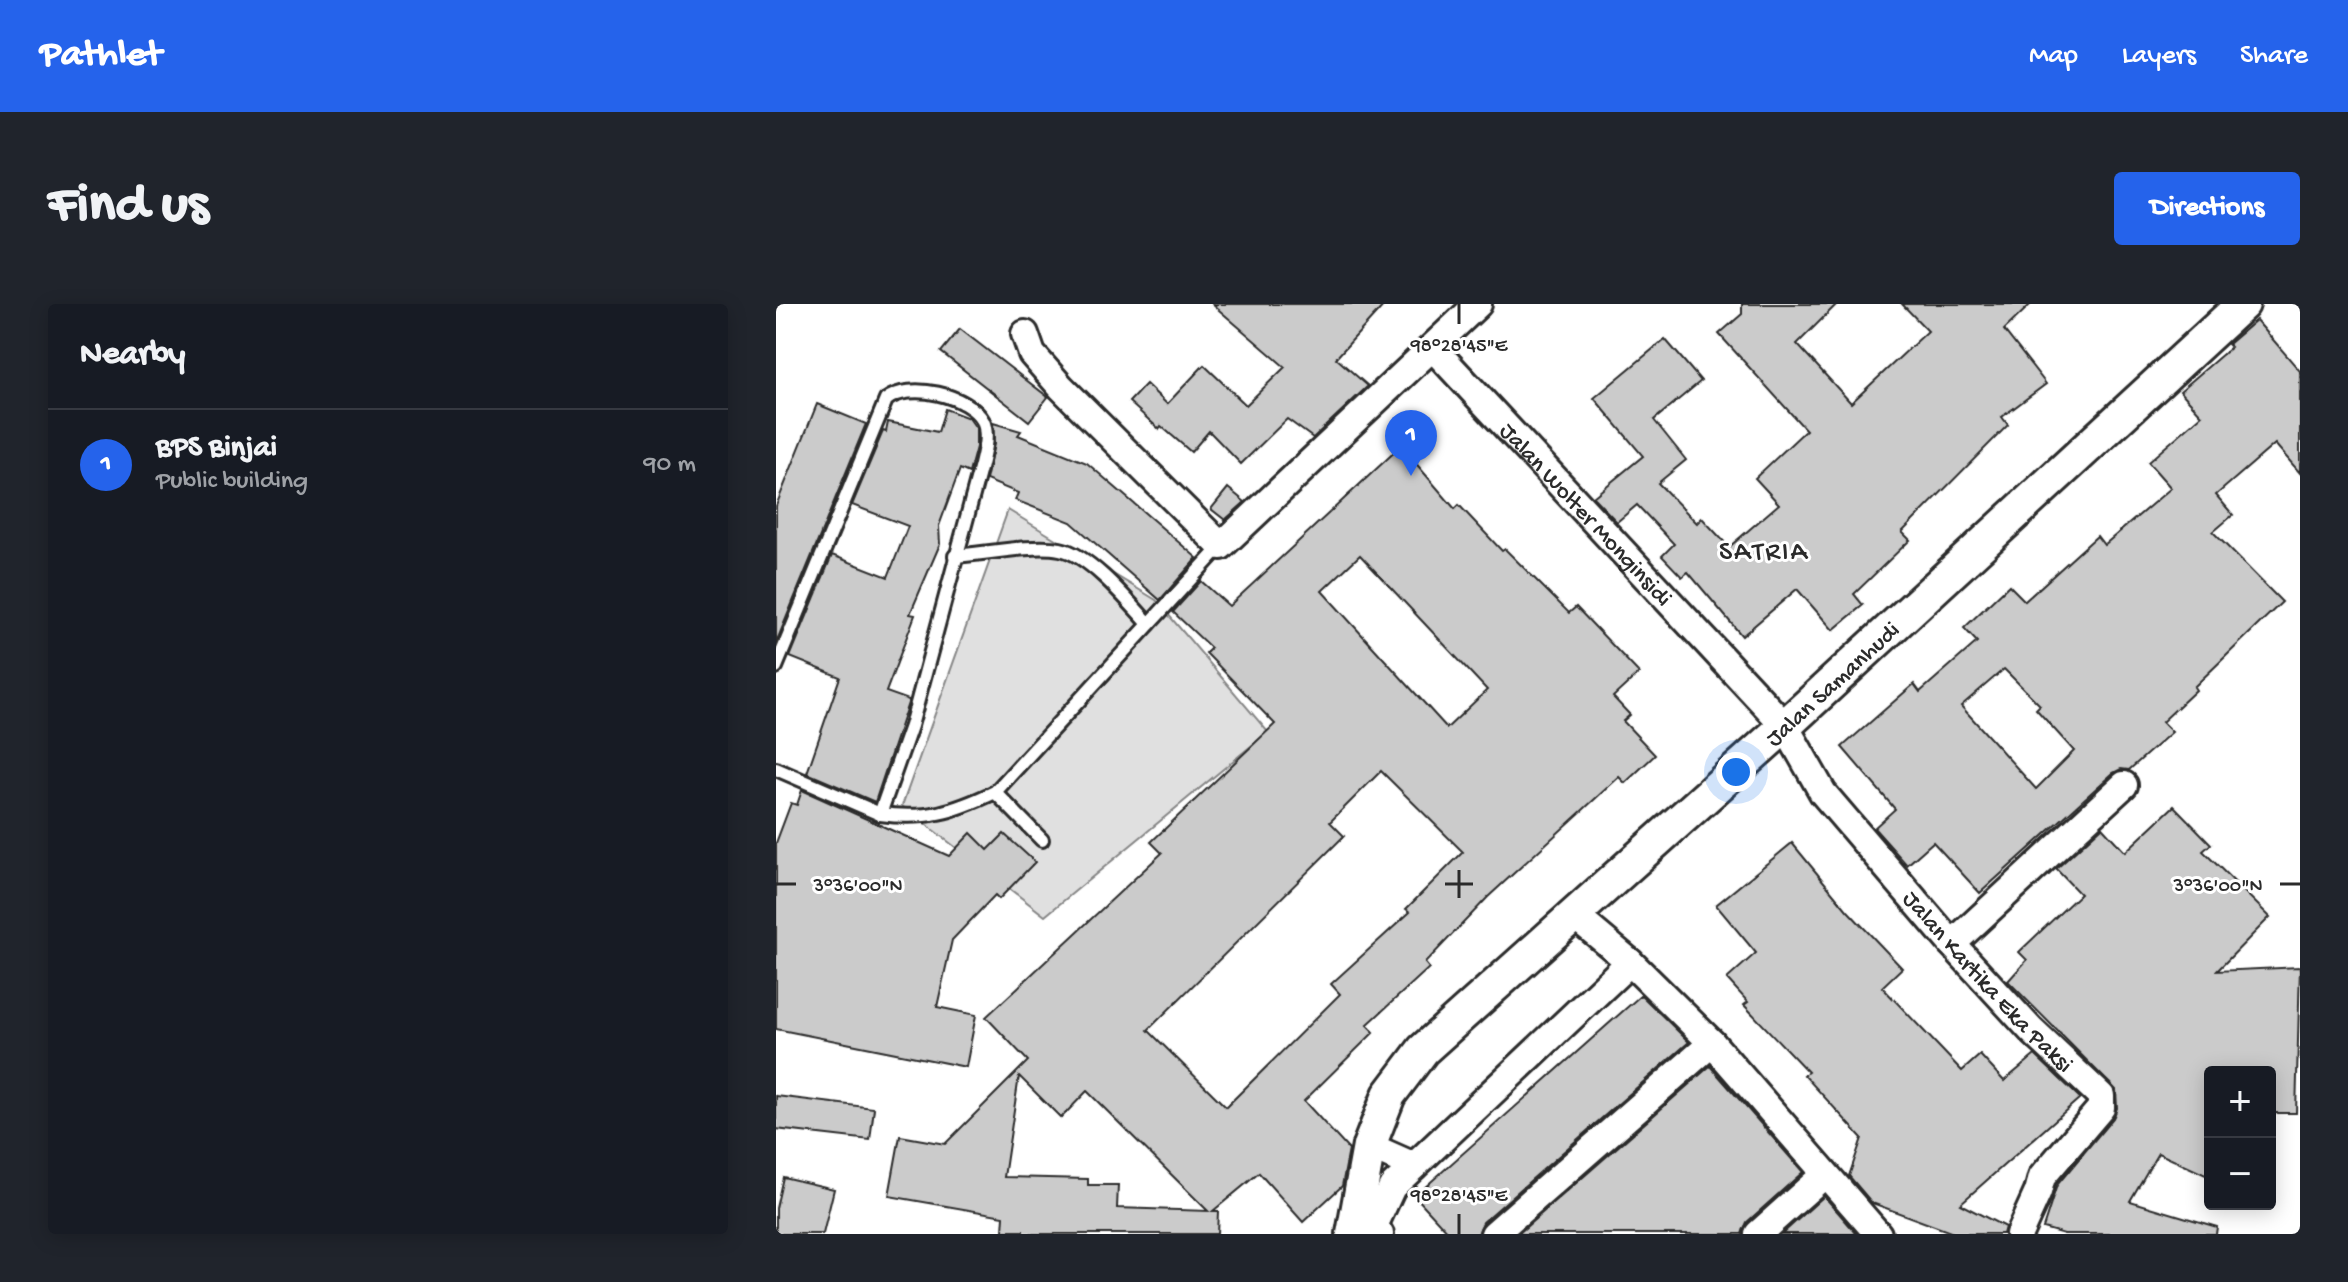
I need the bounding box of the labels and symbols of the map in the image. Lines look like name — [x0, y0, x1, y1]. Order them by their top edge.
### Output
text: 98°28'45"E — [1410, 336, 1509, 359]
pin: 1 — [1385, 410, 1437, 476]
street label: Jalan Wolter Monginsidi — [1492, 418, 1677, 614]
district label: SATRIA — [1719, 537, 1809, 570]
street label: Jalan Samanhudi — [1761, 617, 1907, 754]
your location — [1716, 752, 1756, 792]
text: 3°36'00"N — [812, 876, 903, 899]
text: 3°36'00"N — [2172, 876, 2263, 899]
street label: Jalan Kartika Eka Paksi — [1895, 886, 2078, 1080]
text: 98°28'45"E — [1410, 1186, 1509, 1209]

